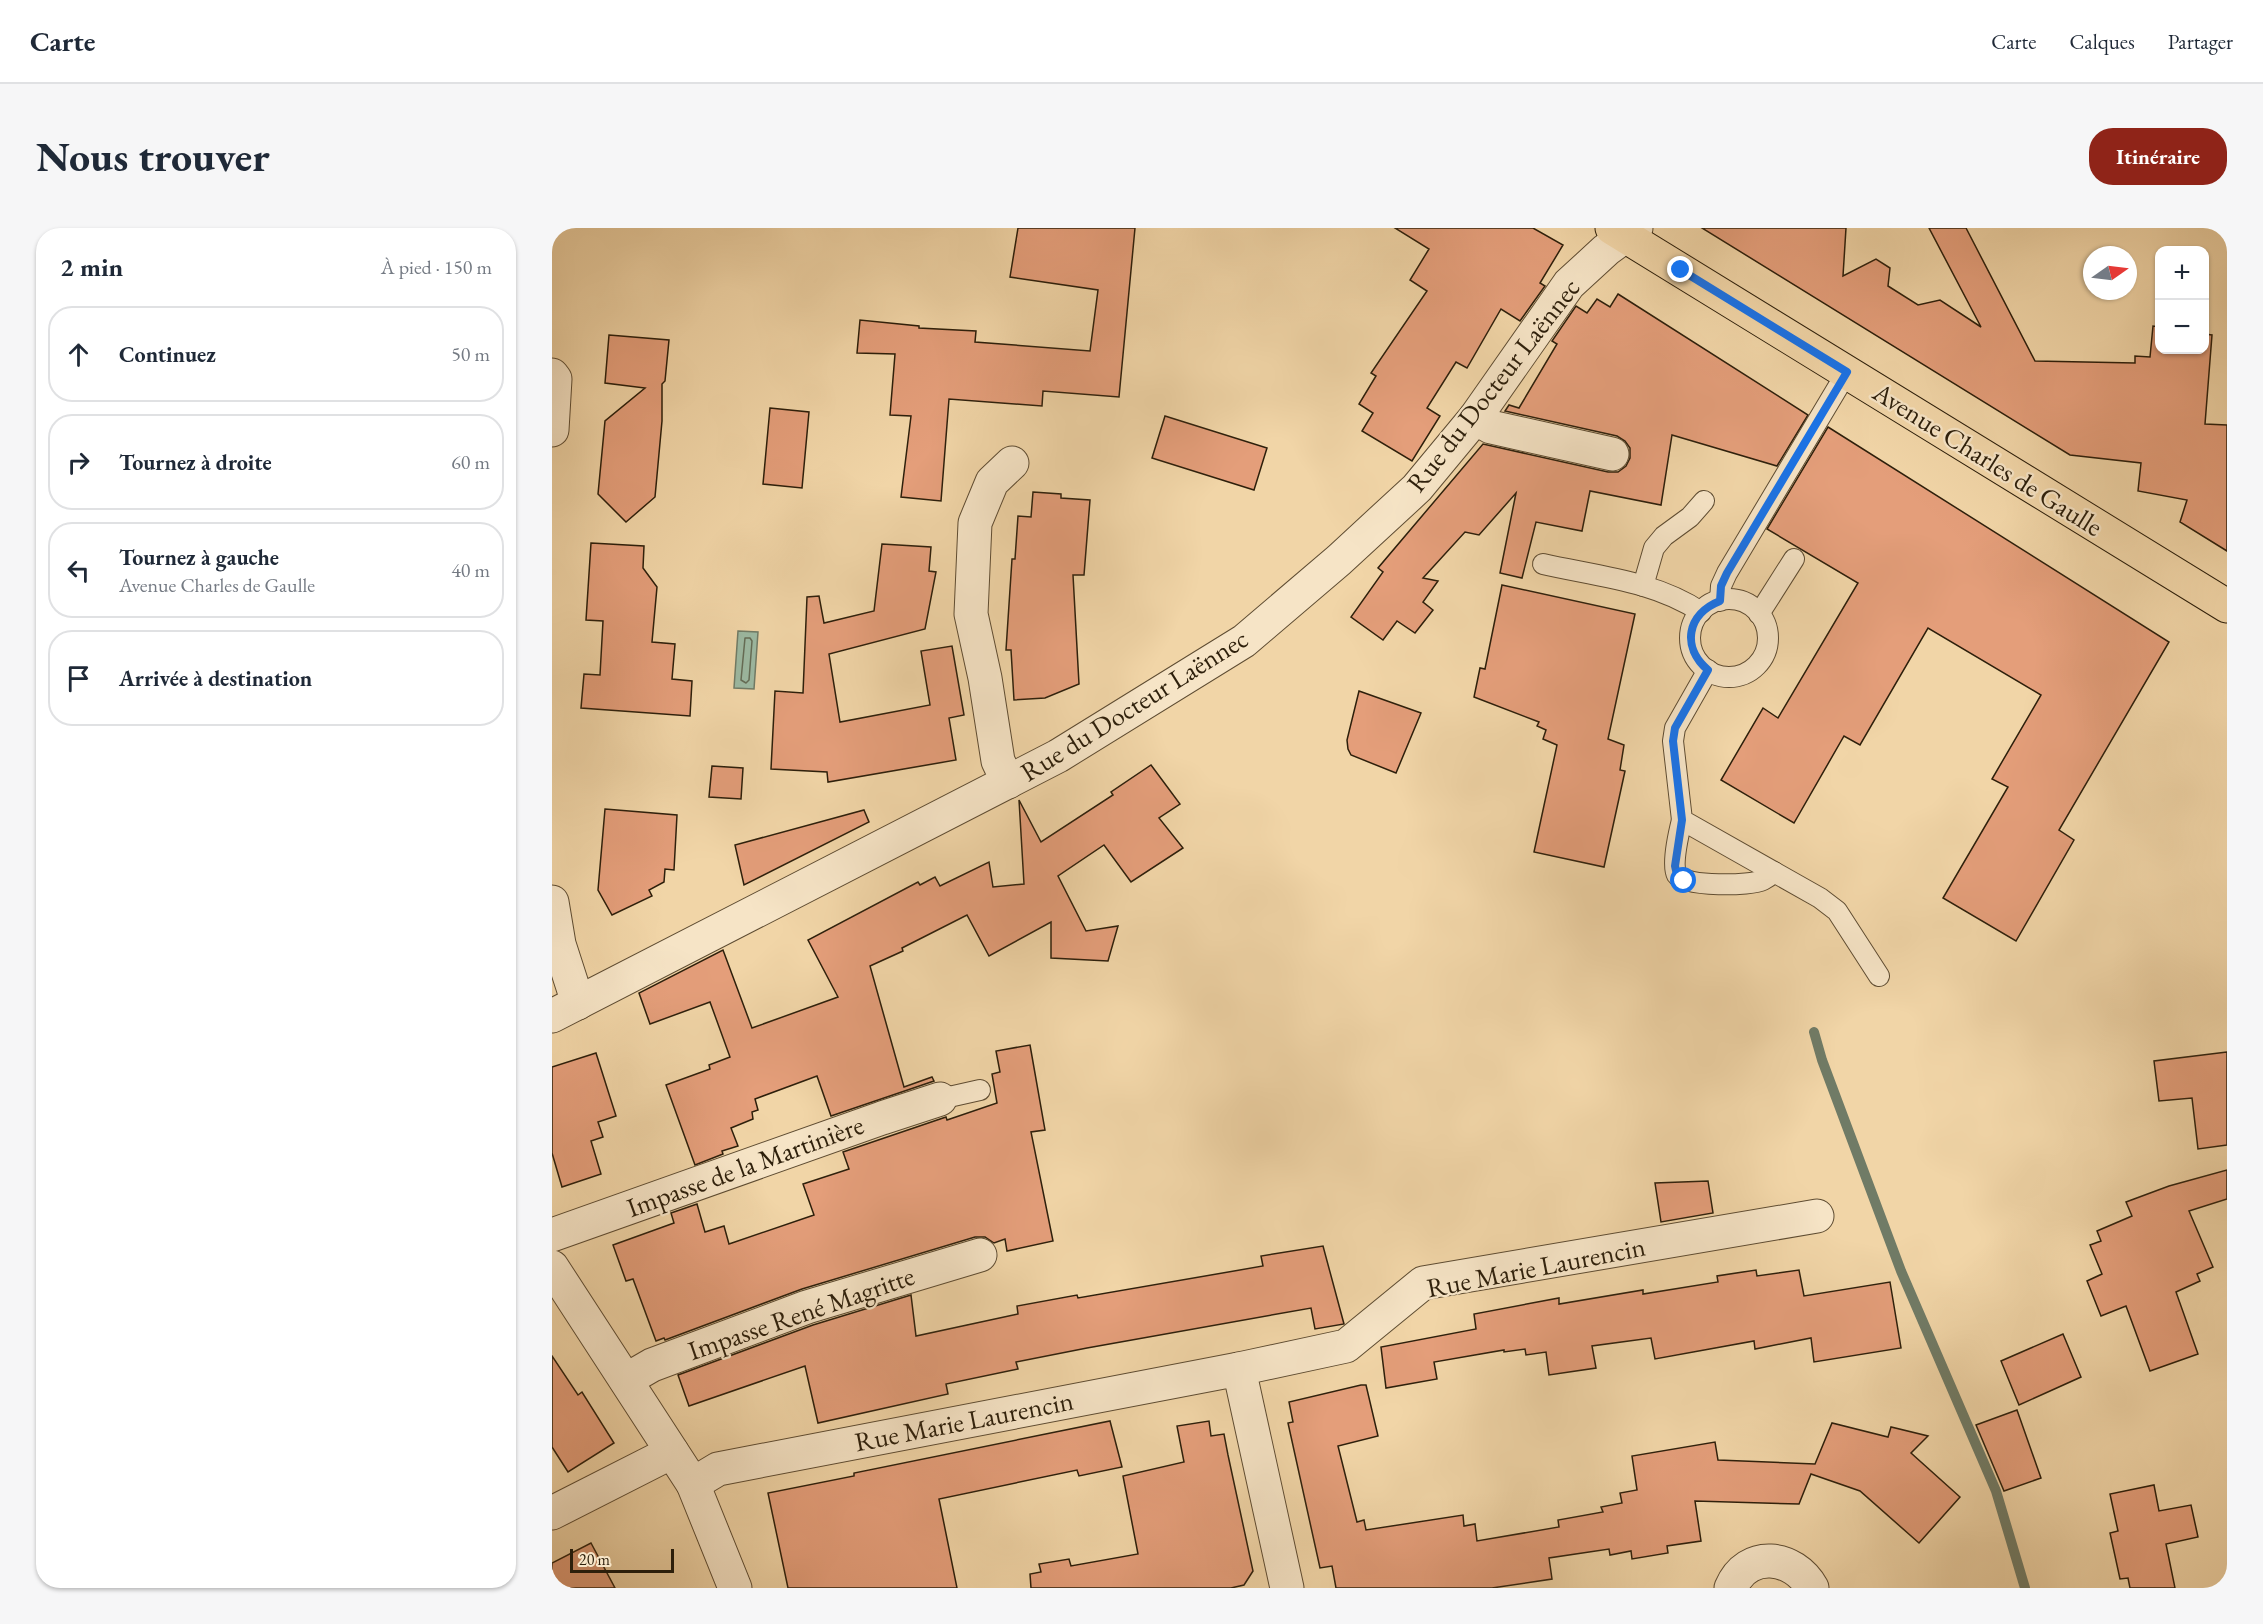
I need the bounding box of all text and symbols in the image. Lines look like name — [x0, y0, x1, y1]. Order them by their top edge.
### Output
text: Carte — [30, 23, 96, 59]
text: Carte — [1991, 28, 2036, 55]
text: Calques — [2069, 28, 2135, 55]
text: Partager — [2168, 28, 2233, 55]
button: Itinéraire — [2089, 128, 2227, 185]
text: Nous trouver — [36, 129, 270, 184]
north arrow — [2083, 246, 2137, 300]
map controls — [2155, 246, 2209, 354]
button: + — [2155, 246, 2209, 300]
text: 2 min — [60, 250, 123, 284]
text: À pied · 150 m — [381, 254, 492, 280]
route end — [1667, 256, 1693, 282]
street label: Rue du Docteur Laënnec — [1399, 271, 1587, 499]
button: − — [2155, 300, 2209, 354]
icon: ahead — [62, 338, 95, 371]
text: Continuez — [119, 340, 216, 369]
text: 50 m — [451, 341, 490, 367]
street label: Avenue Charles de Gaulle — [1866, 374, 2109, 544]
icon: right — [62, 446, 95, 479]
text: Tournez à droite — [119, 448, 272, 477]
text: 60 m — [451, 449, 490, 475]
text: Tournez à gauche — [119, 543, 279, 572]
icon: left — [62, 554, 95, 587]
text: 40 m — [451, 557, 490, 583]
text: Avenue Charles de Gaulle — [119, 572, 315, 598]
street label: Rue du Docteur Laënnec — [1014, 621, 1254, 789]
icon: arrive — [62, 662, 95, 695]
text: Arrivée à destination — [119, 664, 312, 693]
route start — [1670, 867, 1696, 893]
street label: Impasse de la Martinière — [622, 1107, 868, 1225]
street label: Rue Marie Laurencin — [1424, 1229, 1648, 1305]
street label: Impasse René Magritte — [683, 1258, 919, 1368]
street label: Rue Marie Laurencin — [852, 1383, 1076, 1459]
scale bar — [570, 1546, 674, 1574]
text: 20 m — [579, 1549, 610, 1570]

